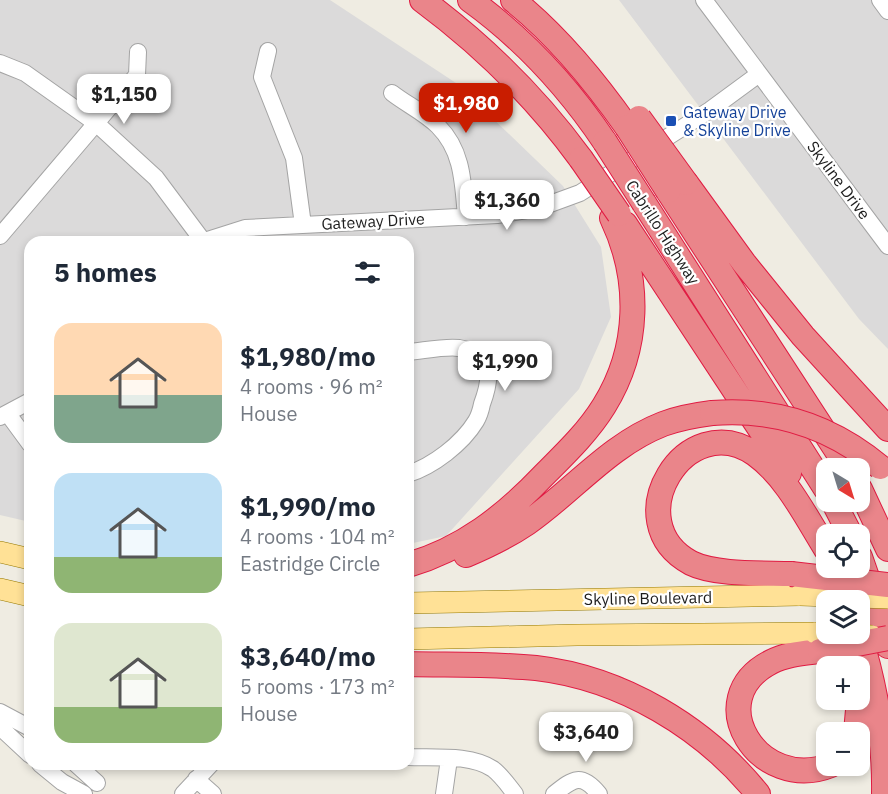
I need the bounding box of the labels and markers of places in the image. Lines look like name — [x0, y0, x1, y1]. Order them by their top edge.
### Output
pin: $1,150 — [75, 74, 173, 125]
pin: $1,980 — [417, 83, 515, 134]
place label: Gateway Drive & Skyline Drive — [683, 102, 791, 140]
marker: Gateway Drive & Skyline Drive — [664, 114, 678, 128]
pin: $1,360 — [458, 180, 556, 231]
pin: $1,990 — [456, 341, 554, 392]
pin: $3,640 — [537, 712, 635, 763]

